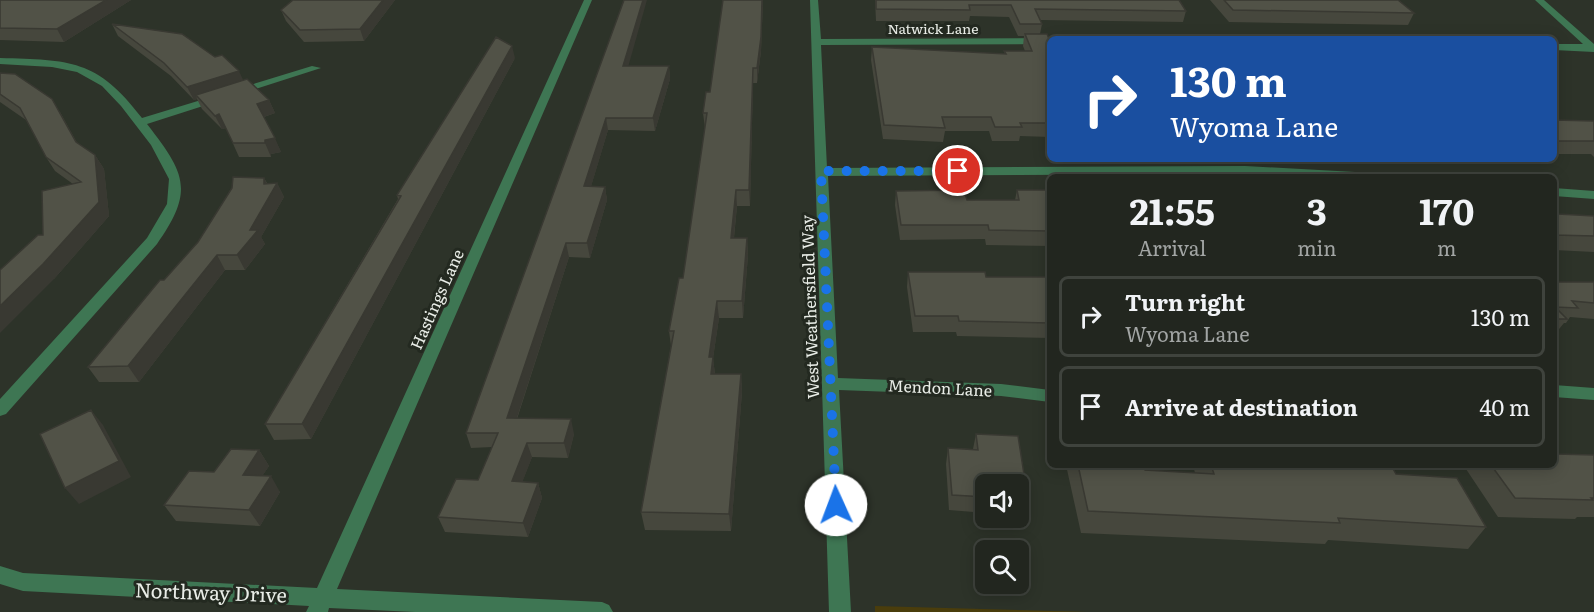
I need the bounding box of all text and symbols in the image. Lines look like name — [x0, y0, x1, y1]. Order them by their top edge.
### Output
street label: Natwick Lane — [887, 18, 979, 38]
text: 130 m — [1170, 48, 1287, 110]
icon: right — [1071, 60, 1149, 138]
text: Wyoma Lane — [1170, 105, 1338, 145]
pin — [932, 145, 983, 196]
icon: arrive — [941, 154, 974, 187]
text: 21:55 — [1129, 183, 1215, 236]
text: 3 — [1307, 183, 1327, 236]
text: 170 — [1419, 183, 1475, 236]
street label: West Weathersfield Way — [794, 214, 824, 399]
text: Arrival — [1138, 232, 1206, 262]
text: min — [1297, 232, 1337, 262]
text: m — [1437, 232, 1456, 262]
street label: Hastings Lane — [403, 245, 469, 353]
text: Turn right — [1125, 285, 1245, 318]
icon: right — [1074, 300, 1107, 333]
text: 130 m — [1471, 300, 1530, 333]
text: Wyoma Lane — [1125, 318, 1250, 348]
street label: Mendon Lane — [887, 372, 993, 402]
icon: arrive — [1074, 390, 1107, 423]
text: Arrive at destination — [1125, 390, 1358, 423]
text: 40 m — [1479, 390, 1530, 423]
position arrow — [804, 473, 868, 537]
map controls — [975, 474, 1029, 594]
button: sound — [975, 474, 1029, 528]
button: search — [975, 540, 1029, 594]
street label: Northway Drive — [135, 573, 287, 609]

